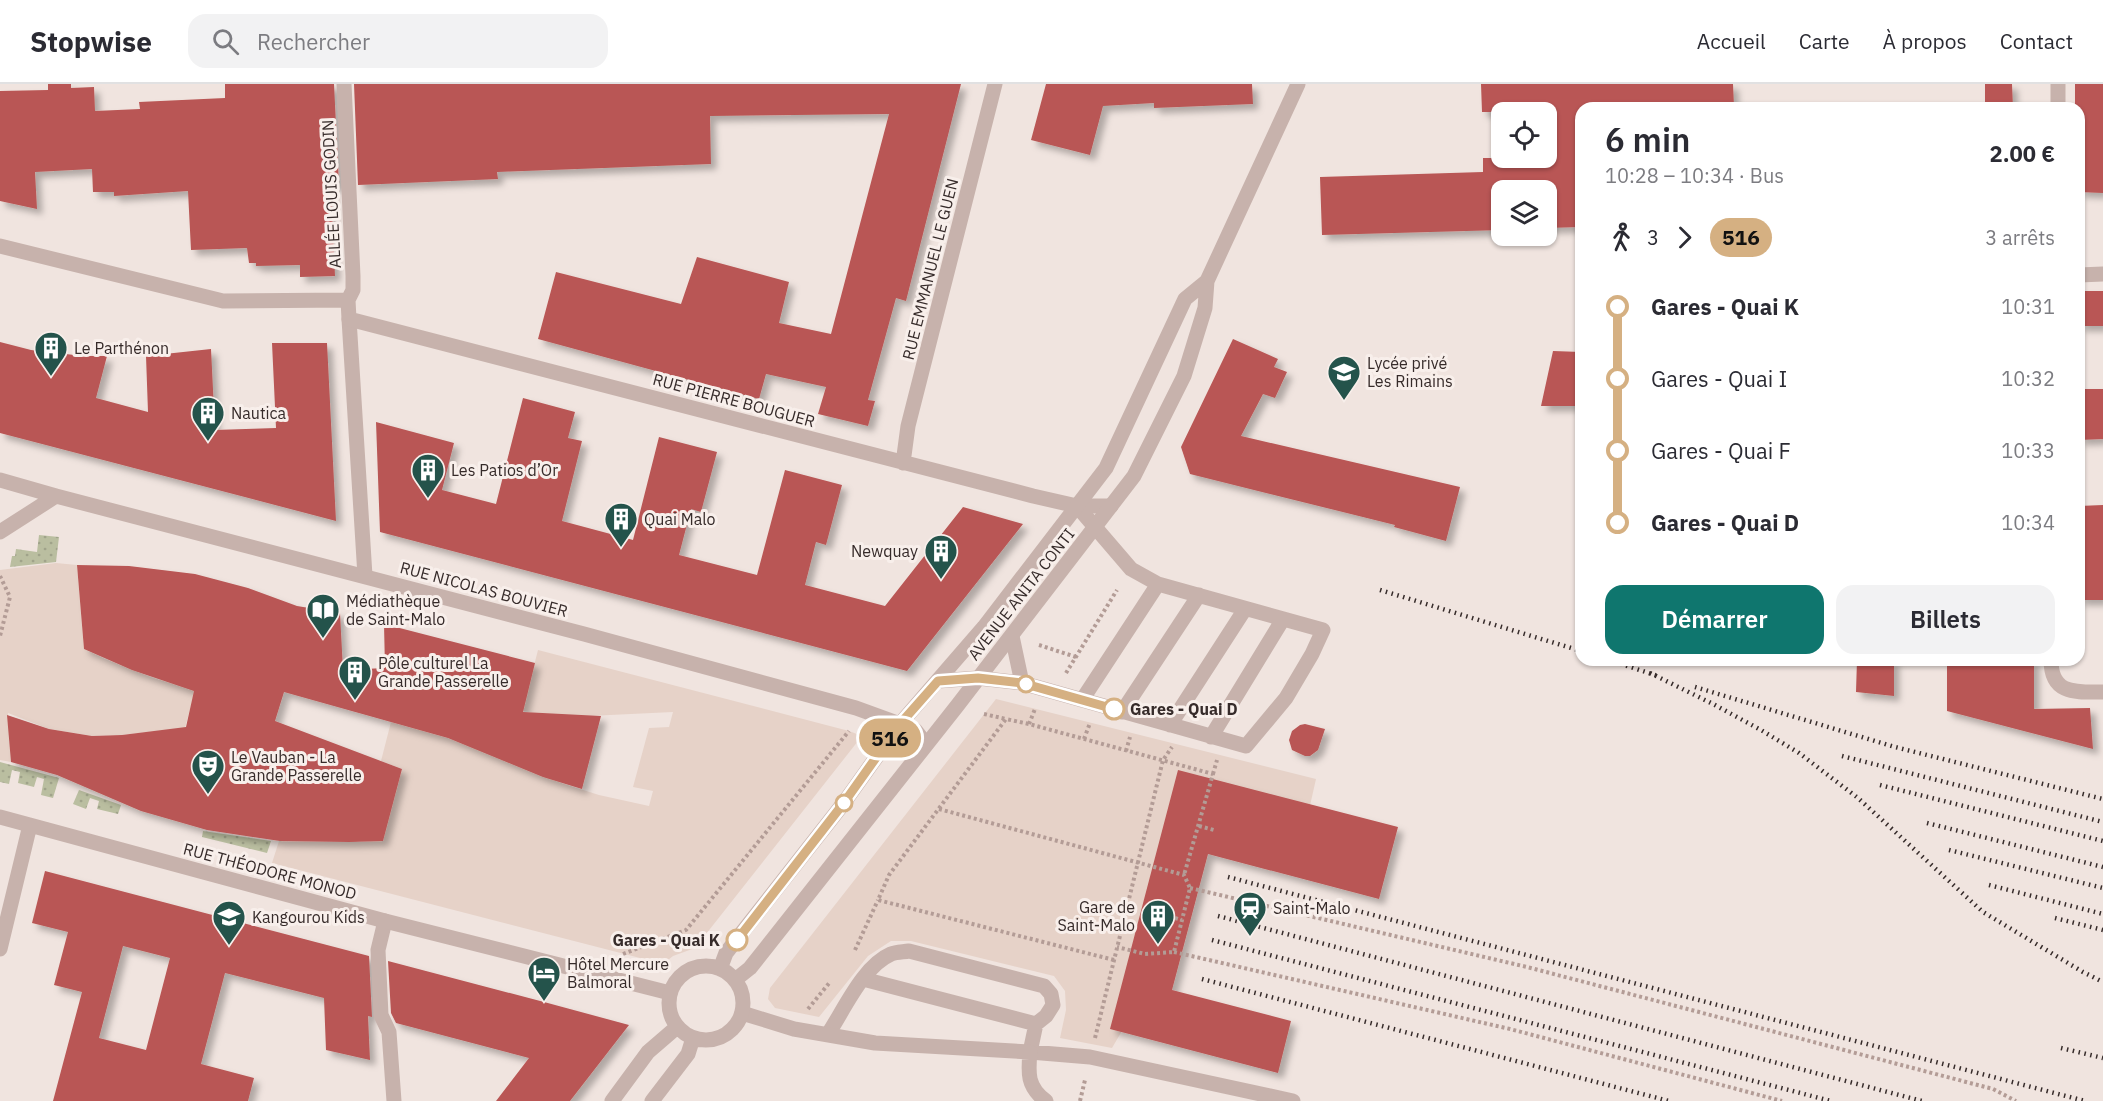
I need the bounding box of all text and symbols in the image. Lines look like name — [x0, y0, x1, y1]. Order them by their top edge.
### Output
search box — [188, 14, 608, 68]
text: Stopwise — [30, 23, 152, 60]
icon: search — [209, 25, 242, 58]
text: Rechercher — [257, 27, 370, 56]
text: Accueil — [1697, 27, 1766, 55]
text: Carte — [1799, 27, 1850, 55]
text: À propos — [1883, 27, 1967, 55]
text: Contact — [2000, 27, 2073, 55]
map controls — [1491, 102, 1557, 246]
button: locate — [1491, 102, 1557, 168]
text: 6 min — [1605, 118, 1690, 161]
street label: ALLÉE LOUIS GODIN — [316, 119, 345, 269]
text: 2.00 € — [1990, 139, 2055, 168]
text: 10:28 – 10:34 · Bus — [1605, 162, 1784, 189]
street label: RUE EMMANUEL LE GUEN — [898, 176, 962, 362]
button: layers — [1491, 180, 1557, 246]
icon: walk — [1605, 221, 1638, 254]
icon: forward — [1668, 221, 1701, 254]
text: 516 — [1722, 223, 1760, 251]
text: 3 — [1647, 224, 1659, 251]
text: 3 arrêts — [1985, 224, 2055, 251]
text: Gares - Quai K — [1651, 292, 1799, 321]
text: 10:31 — [2001, 293, 2055, 320]
building icon: Le Parthénon — [33, 330, 69, 377]
place label: Le Parthénon — [74, 338, 169, 358]
place label: Lycée privé Les Rimains — [1367, 353, 1453, 391]
school or university icon: Lycée privé Les Rimains — [1326, 354, 1362, 401]
text: Gares - Quai I — [1651, 364, 1787, 393]
text: 10:32 — [2001, 365, 2055, 392]
street label: RUE PIERRE BOUGUER — [651, 369, 817, 431]
building icon: Nautica — [190, 395, 226, 442]
place label: Nautica — [231, 403, 287, 423]
text: Gares - Quai F — [1651, 436, 1791, 465]
text: 10:33 — [2001, 437, 2055, 464]
building icon: Les Patios d’Or — [410, 452, 446, 499]
place label: Les Patios d’Or — [451, 460, 558, 480]
building icon: Quai Malo — [603, 501, 639, 548]
text: Gares - Quai D — [1651, 508, 1799, 537]
place label: Quai Malo — [644, 509, 716, 529]
text: 10:34 — [2001, 509, 2055, 536]
street label: AVENUE ANITA CONTI — [963, 524, 1079, 664]
building icon: Newquay — [923, 533, 959, 580]
place label: Newquay — [851, 541, 918, 561]
street label: RUE NICOLAS BOUVIER — [398, 557, 570, 621]
button: Démarrer — [1605, 585, 1824, 654]
button: Billets — [1836, 585, 2055, 654]
place label: Médiathèque de Saint-Malo — [346, 591, 445, 629]
library icon: Médiathèque de Saint-Malo — [305, 592, 341, 639]
place label: Pôle culturel La Grande Passerelle — [378, 653, 509, 691]
building icon: Pôle culturel La Grande Passerelle — [337, 654, 373, 701]
unlabelled marker — [1017, 675, 1035, 693]
marker: Gares - Quai D — [1103, 698, 1125, 720]
place label: Gares - Quai D — [1130, 699, 1238, 719]
line badge: 516 — [856, 718, 924, 758]
text: 516 — [871, 724, 909, 752]
place label: Le Vauban - La Grande Passerelle — [231, 747, 362, 785]
theatre icon: Le Vauban - La Grande Passerelle — [190, 748, 226, 795]
unlabelled marker — [835, 794, 853, 812]
street label: RUE THÉODORE MONOD — [181, 837, 359, 904]
station icon: Saint-Malo — [1232, 890, 1268, 937]
place label: Gare de Saint-Malo — [1058, 897, 1135, 935]
building icon: Gare de Saint-Malo — [1140, 898, 1176, 945]
place label: Saint-Malo — [1273, 898, 1350, 918]
school or university icon: Kangourou Kids — [211, 899, 247, 946]
place label: Kangourou Kids — [252, 907, 365, 927]
marker: Gares - Quai K — [726, 929, 748, 951]
place label: Gares - Quai K — [612, 930, 720, 950]
place label: Hôtel Mercure Balmoral — [567, 954, 669, 992]
hotel icon: Hôtel Mercure Balmoral — [526, 955, 562, 1002]

